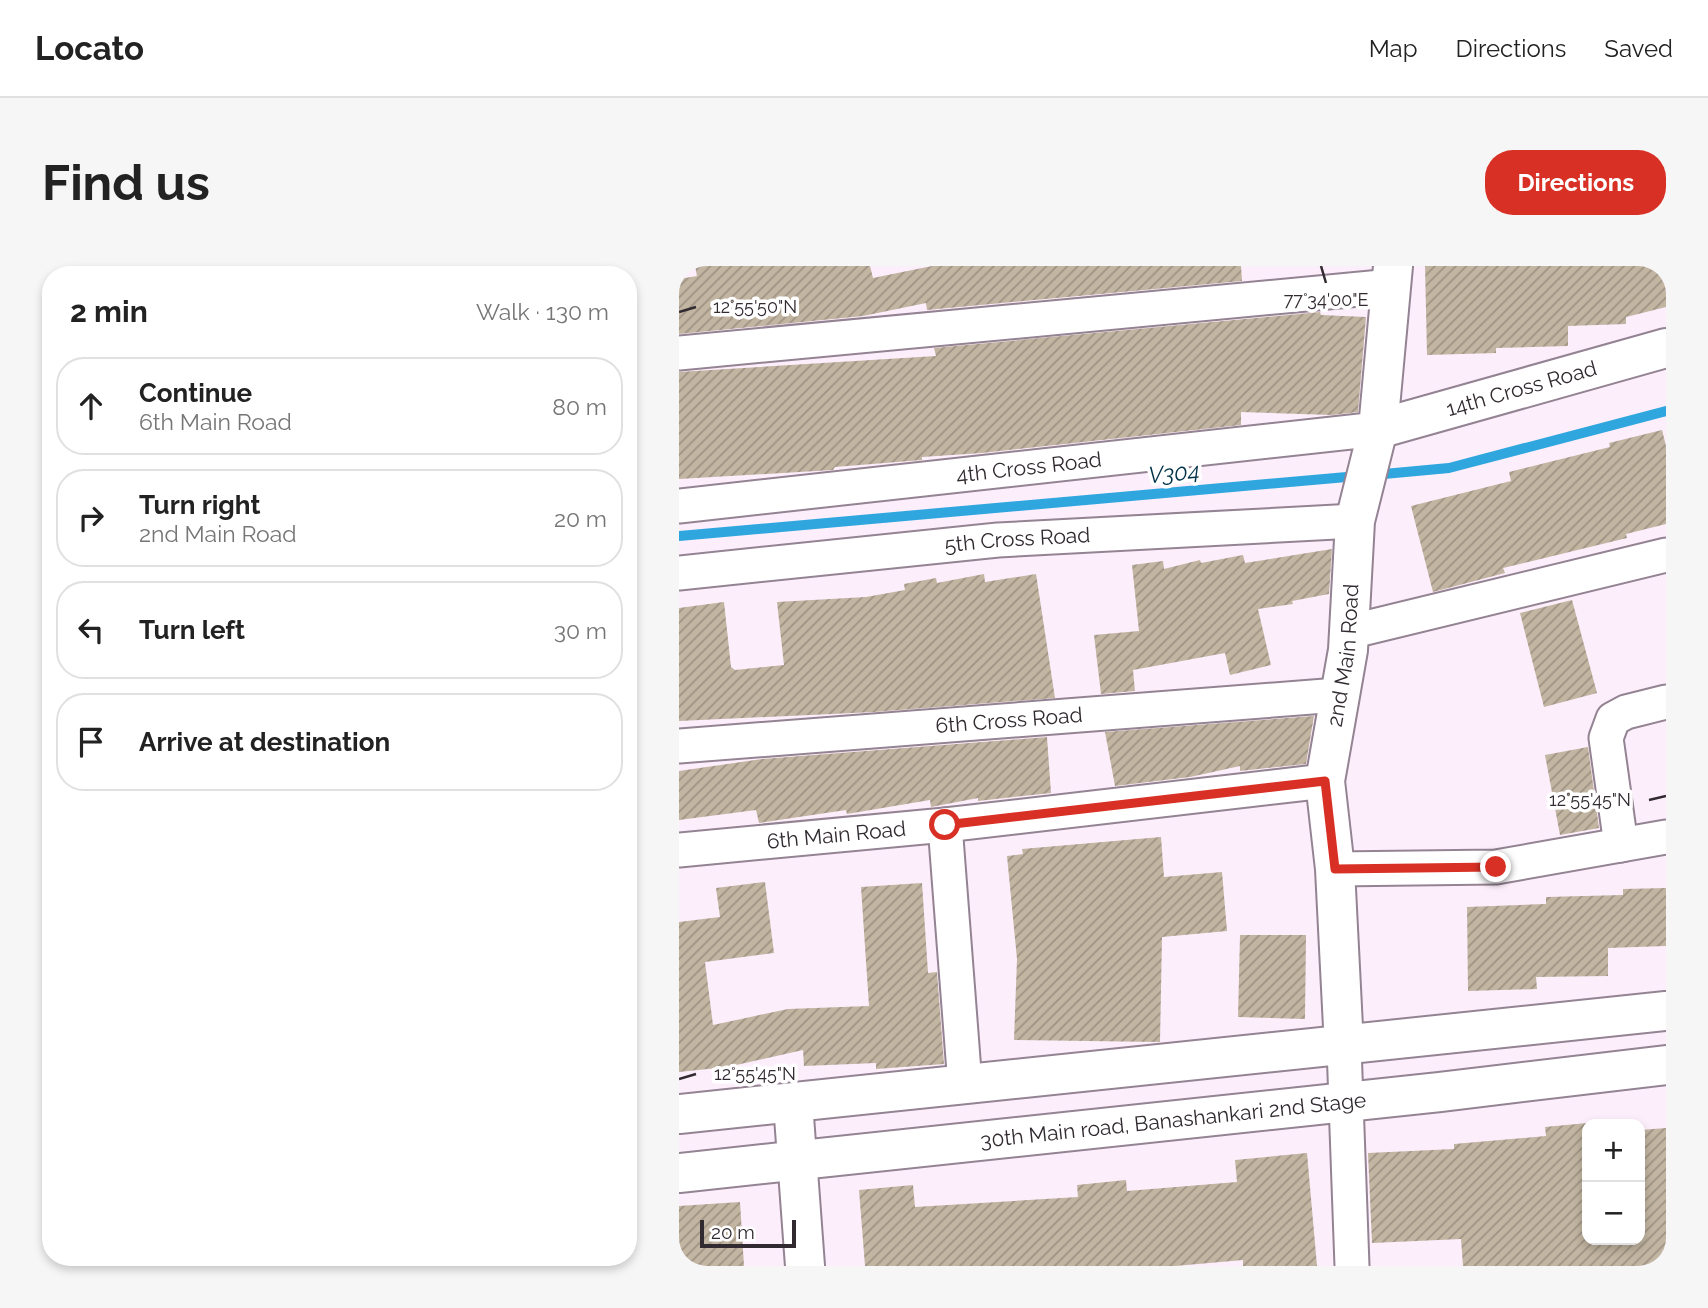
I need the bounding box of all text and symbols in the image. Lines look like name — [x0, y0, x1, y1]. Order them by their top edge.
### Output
text: Locato — [35, 29, 144, 68]
text: Map — [1369, 34, 1418, 63]
text: Directions — [1456, 34, 1566, 63]
text: Saved — [1604, 34, 1673, 63]
button: Directions — [1485, 150, 1666, 215]
text: Find us — [42, 154, 210, 211]
text: 77°34'00"E — [1284, 289, 1368, 310]
text: 2 min — [70, 294, 148, 329]
text: 12°55'50"N — [713, 296, 797, 317]
text: Walk · 130 m — [476, 298, 609, 325]
street label: 14th Cross Road — [1443, 355, 1599, 421]
text: Continue — [139, 378, 252, 408]
icon: ahead — [72, 387, 110, 425]
text: 80 m — [552, 393, 607, 420]
text: 6th Main Road — [139, 408, 292, 435]
street label: 4th Cross Road — [955, 447, 1103, 487]
water label: V304 — [1147, 457, 1201, 488]
text: Turn right — [139, 490, 260, 520]
icon: right — [72, 499, 110, 537]
text: 20 m — [554, 505, 607, 532]
text: 2nd Main Road — [139, 520, 297, 547]
street label: 5th Cross Road — [943, 522, 1091, 557]
street label: 2nd Main Road — [1322, 583, 1364, 729]
icon: left — [72, 611, 110, 649]
text: Turn left — [139, 615, 245, 645]
text: 30 m — [554, 617, 607, 644]
street label: 6th Cross Road — [935, 702, 1083, 738]
icon: arrive — [72, 723, 110, 761]
text: Arrive at destination — [139, 727, 390, 757]
text: 12°55'45"N — [1549, 789, 1631, 810]
route start — [929, 809, 960, 840]
street label: 6th Main Road — [766, 816, 907, 854]
route end — [1480, 851, 1511, 882]
text: 12°55'45"N — [714, 1063, 796, 1084]
street label: 30th Main road, Banashankari 2nd Stage — [979, 1087, 1367, 1153]
map controls — [1582, 1119, 1645, 1245]
button: + — [1582, 1119, 1645, 1182]
button: − — [1582, 1182, 1645, 1245]
scale bar — [700, 1217, 796, 1249]
text: 20 m — [711, 1221, 755, 1243]

